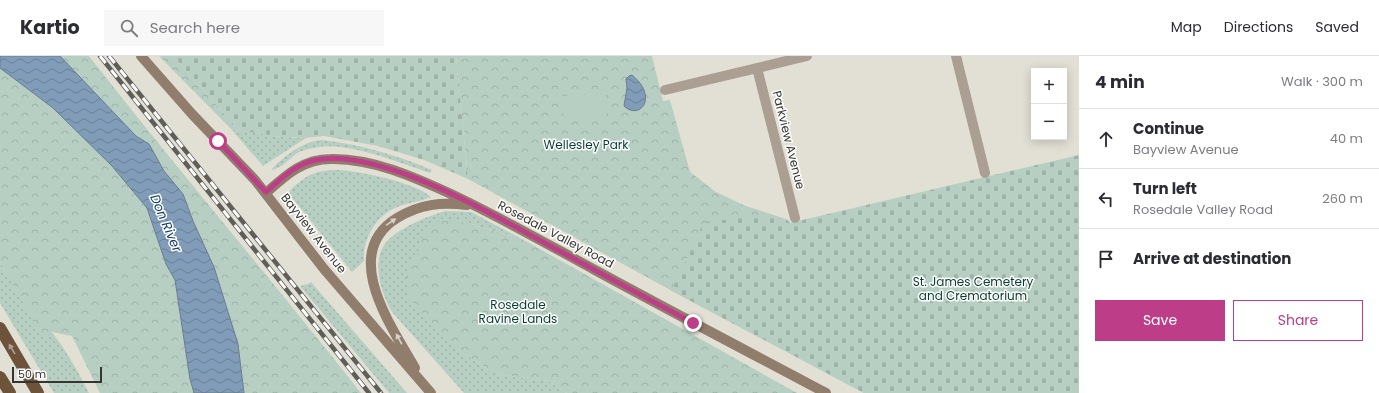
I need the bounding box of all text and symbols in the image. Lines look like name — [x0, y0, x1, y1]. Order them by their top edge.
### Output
search box — [104, 10, 384, 46]
text: Kartio — [20, 14, 80, 41]
icon: search — [118, 17, 140, 39]
text: Search here — [150, 17, 240, 38]
text: Map — [1171, 17, 1202, 37]
text: Directions — [1224, 17, 1293, 37]
text: Saved — [1315, 17, 1359, 37]
map controls — [1031, 68, 1067, 140]
button: + — [1031, 68, 1067, 104]
text: 4 min — [1095, 70, 1145, 94]
text: Walk · 300 m — [1281, 72, 1363, 91]
street label: Parkview Avenue — [769, 89, 809, 191]
button: − — [1031, 104, 1067, 140]
text: Continue — [1133, 118, 1204, 139]
icon: ahead — [1095, 128, 1117, 150]
text: 40 m — [1330, 129, 1363, 148]
route start — [209, 132, 227, 150]
park label: Wellesley Park — [544, 136, 629, 153]
text: Bayview Avenue — [1133, 140, 1239, 159]
text: Turn left — [1133, 178, 1197, 199]
icon: left — [1095, 188, 1117, 210]
street label: Bayview Avenue — [277, 189, 351, 277]
text: 260 m — [1322, 189, 1363, 208]
water label: Don River — [145, 191, 187, 256]
street label: Rosedale Valley Road — [495, 196, 617, 272]
text: Rosedale Valley Road — [1133, 200, 1273, 219]
one-way arrow — [386, 218, 396, 226]
icon: arrive — [1095, 248, 1117, 270]
text: Arrive at destination — [1133, 248, 1291, 269]
park label: St. James Cemetery and Crematorium — [913, 273, 1033, 304]
park label: Rosedale Ravine Lands — [479, 296, 557, 327]
button: Save — [1095, 300, 1225, 341]
button: Share — [1233, 300, 1363, 341]
route end — [684, 314, 702, 332]
one-way arrow — [396, 334, 402, 345]
one-way arrow — [8, 344, 16, 354]
scale bar — [12, 365, 102, 384]
text: 50 m — [18, 366, 46, 382]

